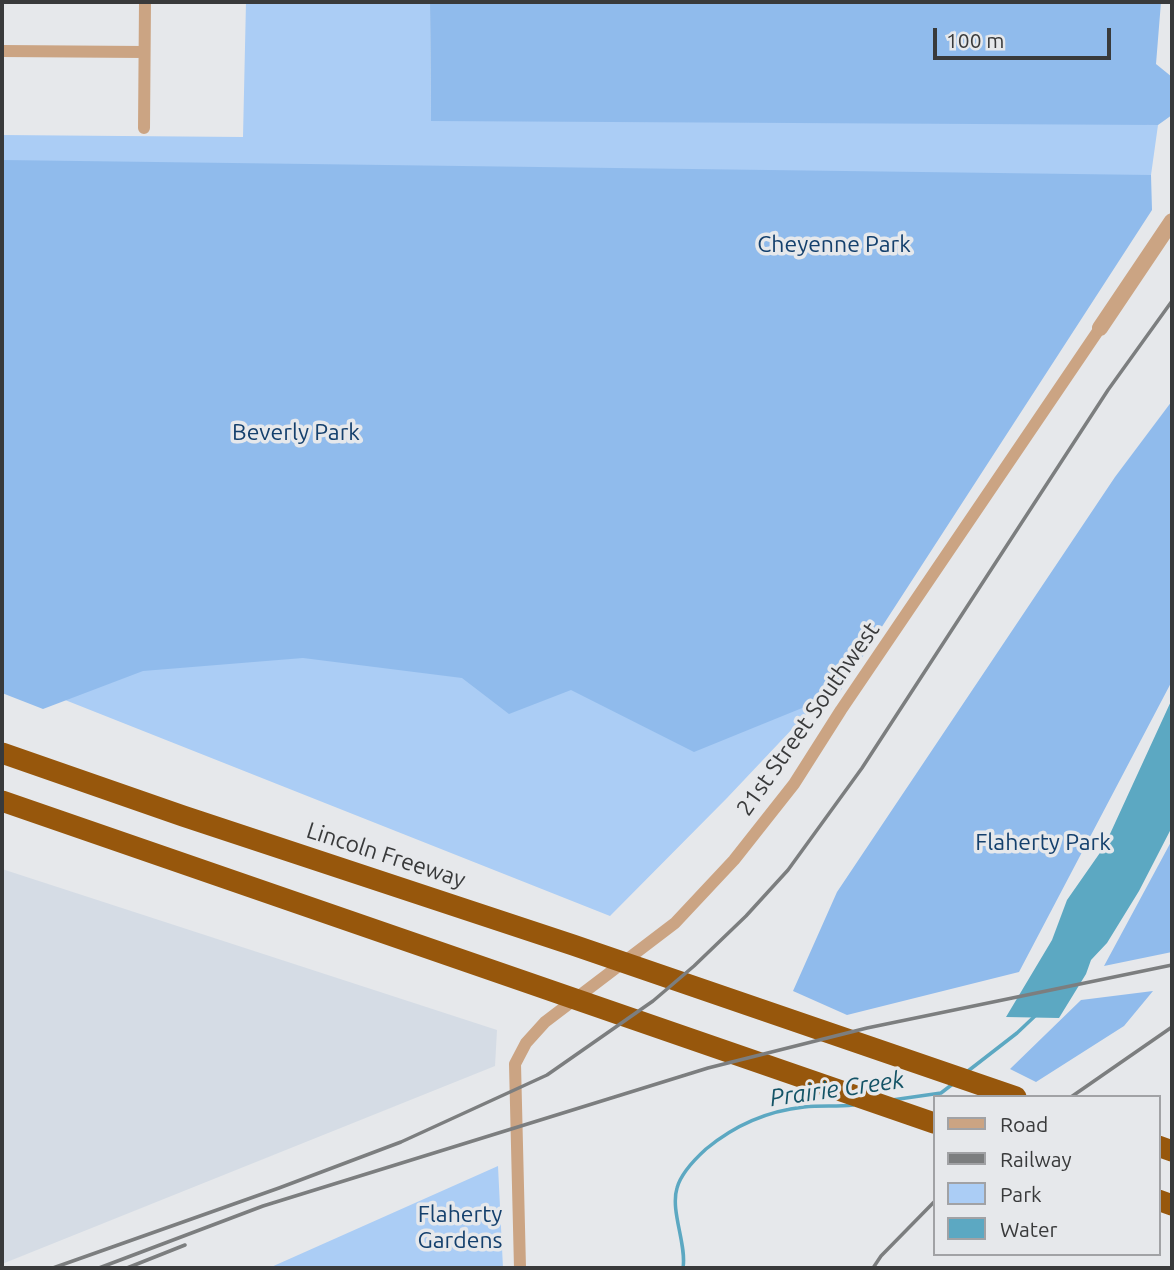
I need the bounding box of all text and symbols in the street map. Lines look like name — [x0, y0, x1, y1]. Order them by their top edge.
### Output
scale bar — [936, 14, 1114, 58]
text: 100 m — [946, 28, 1004, 52]
park label: Cheyenne Park — [757, 230, 911, 258]
park label: Beverly Park — [232, 418, 360, 446]
street label: 21st Street Southwest — [731, 617, 885, 821]
street label: Lincoln Freeway — [303, 816, 469, 894]
park label: Flaherty Park — [975, 828, 1111, 856]
water label: Prairie Creek — [768, 1065, 906, 1113]
legend — [932, 1095, 1160, 1256]
text: Road — [1000, 1112, 1048, 1136]
text: Railway — [1000, 1147, 1072, 1171]
text: Park — [1000, 1182, 1042, 1206]
park label: Flaherty Gardens — [417, 1200, 503, 1254]
text: Water — [1000, 1217, 1058, 1241]

